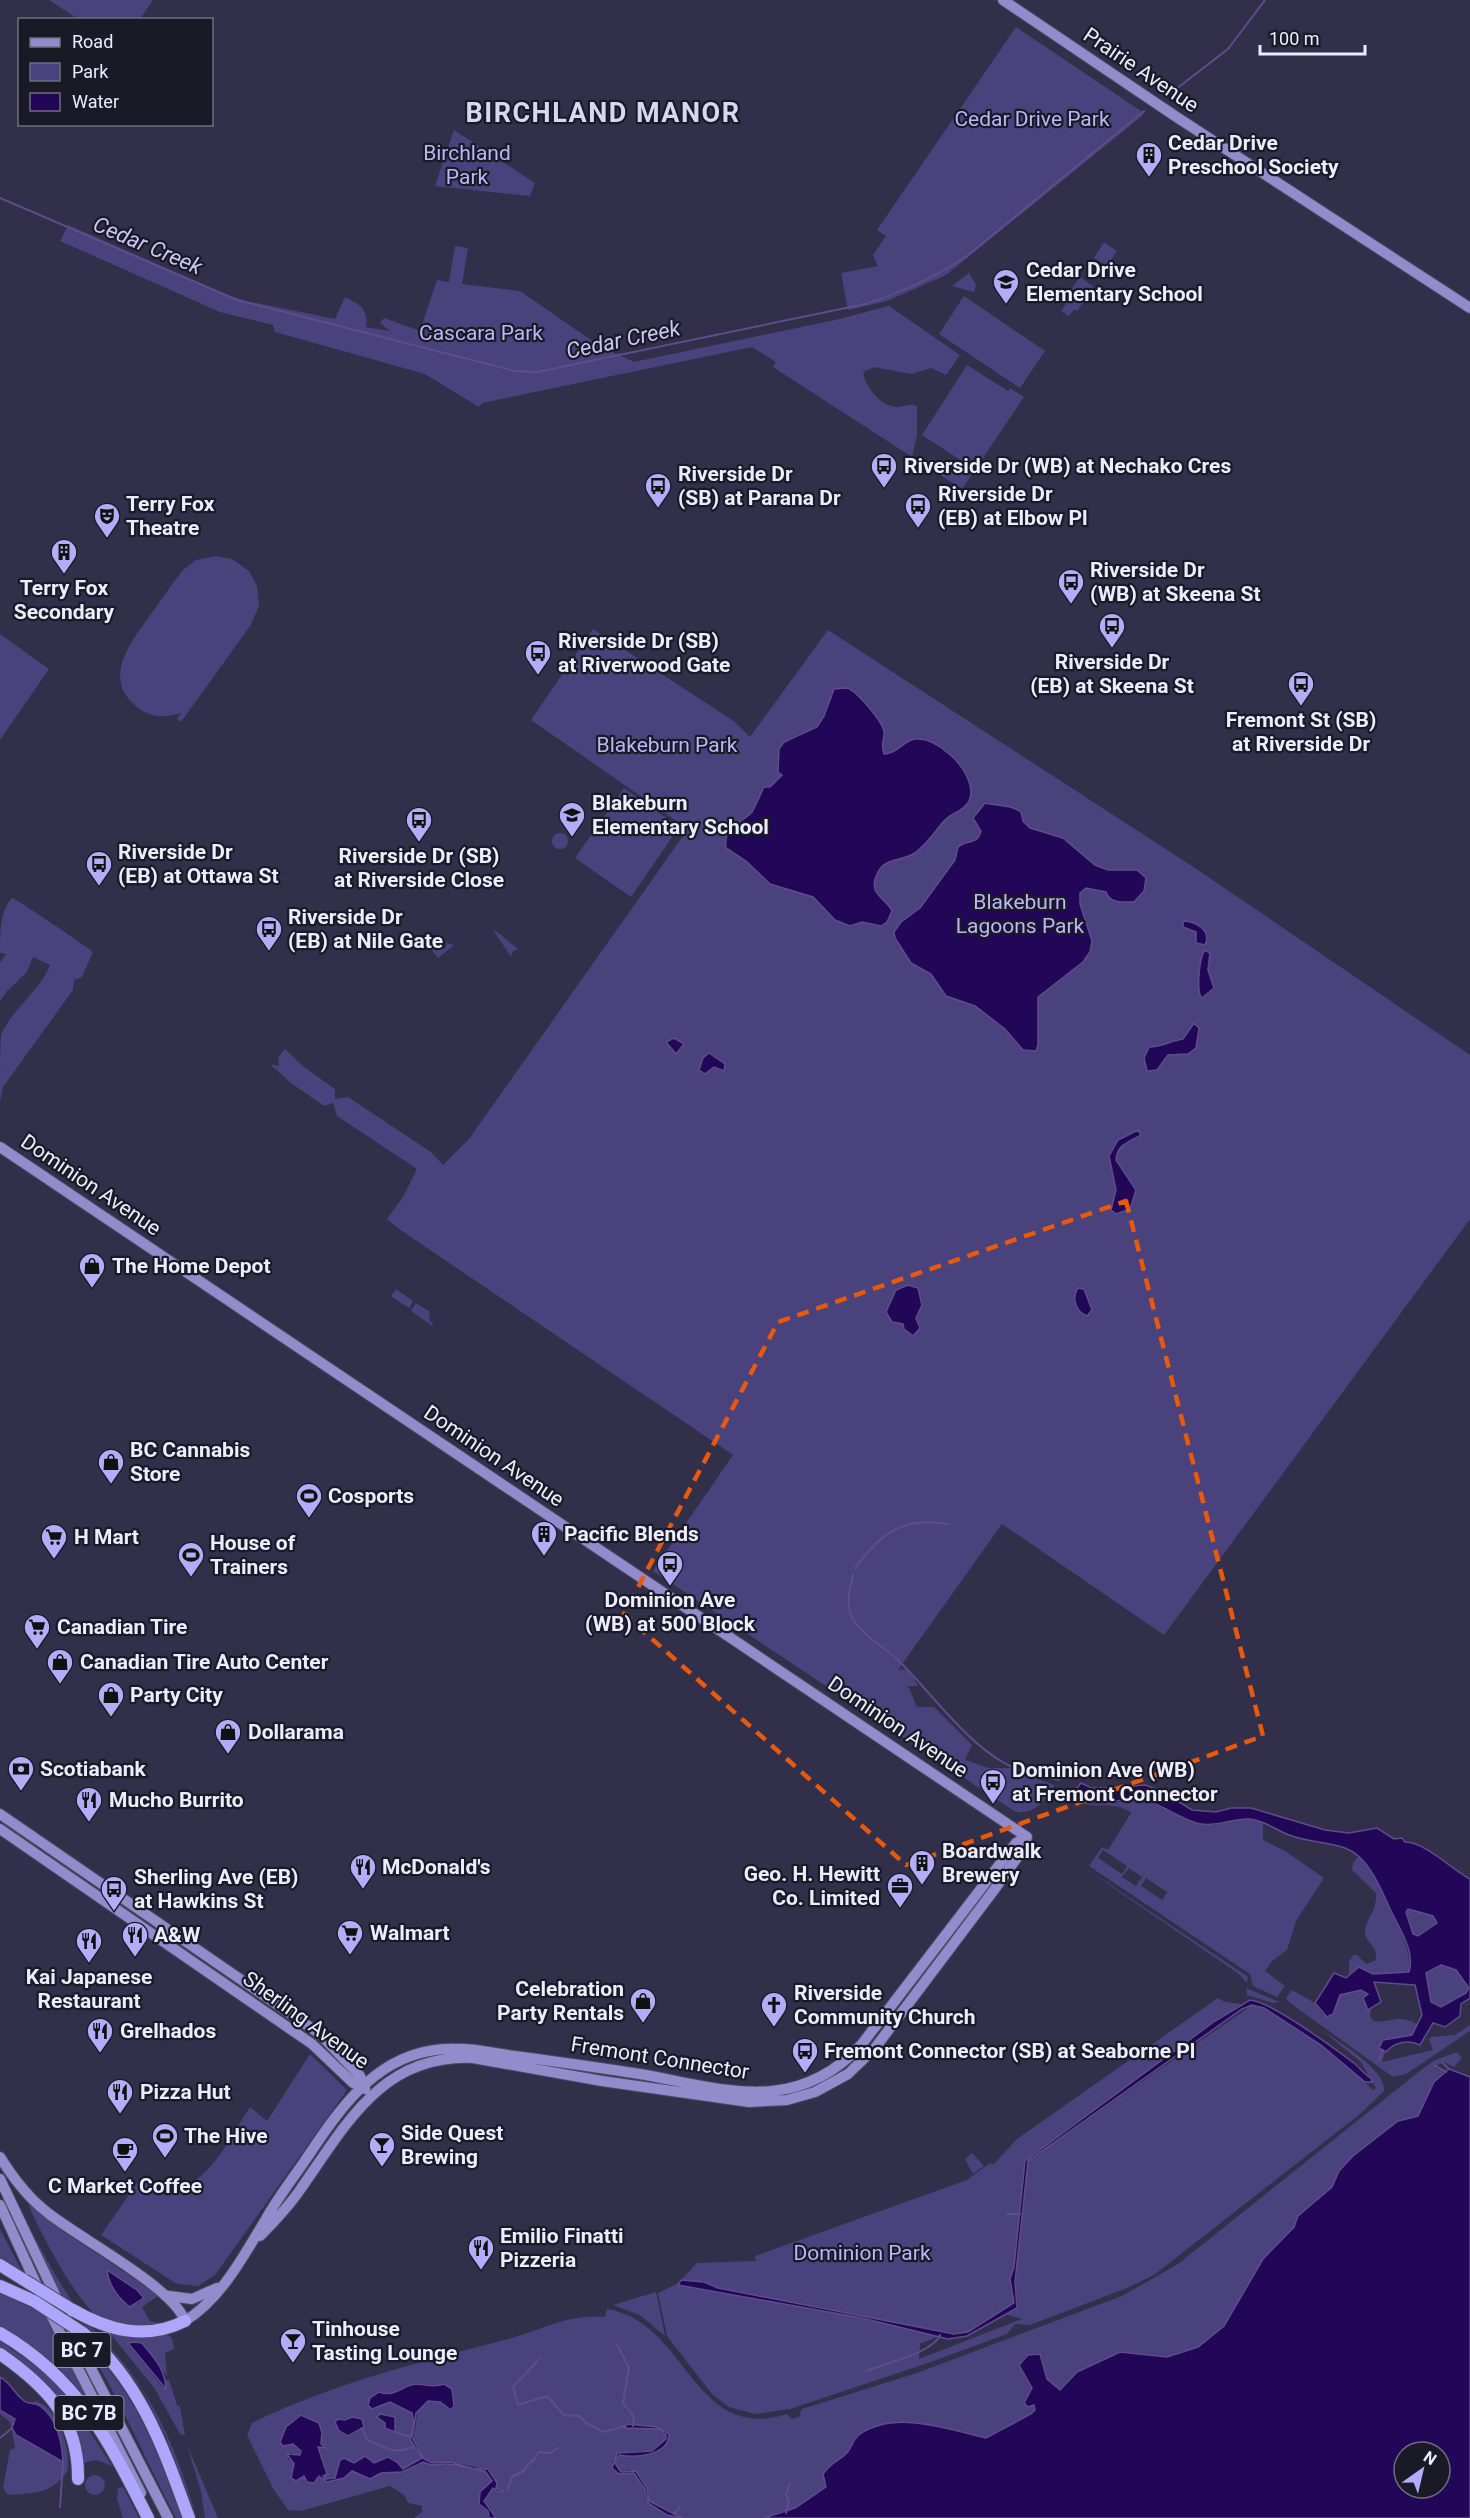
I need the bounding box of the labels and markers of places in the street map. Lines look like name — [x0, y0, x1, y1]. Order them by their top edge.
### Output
place label: Cedar Drive Preschool Society — [1168, 131, 1339, 179]
building icon: Cedar Drive Preschool Society — [1134, 140, 1164, 178]
place label: Cedar Drive Elementary School — [1026, 258, 1203, 306]
school or university icon: Cedar Drive Elementary School — [991, 267, 1021, 305]
bus stop icon: Riverside Dr (WB) at Nechako Cres — [869, 451, 899, 489]
place label: Riverside Dr (WB) at Nechako Cres — [904, 454, 1231, 478]
place label: Riverside Dr (SB) at Parana Dr — [678, 462, 841, 510]
bus stop icon: Riverside Dr (SB) at Parana Dr — [643, 471, 673, 509]
place label: Riverside Dr (EB) at Elbow Pl — [938, 482, 1087, 530]
bus stop icon: Riverside Dr (EB) at Elbow Pl — [903, 491, 933, 529]
place label: Terry Fox Theatre — [126, 492, 215, 540]
theatre icon: Terry Fox Theatre — [92, 501, 122, 539]
building icon: Terry Fox Secondary — [49, 537, 79, 575]
place label: Riverside Dr (WB) at Skeena St — [1090, 558, 1261, 606]
bus stop icon: Riverside Dr (WB) at Skeena St — [1056, 567, 1086, 605]
place label: Terry Fox Secondary — [14, 576, 115, 624]
bus stop icon: Riverside Dr (EB) at Skeena St — [1097, 611, 1127, 649]
place label: Riverside Dr (SB) at Riverwood Gate — [558, 629, 730, 677]
bus stop icon: Riverside Dr (SB) at Riverwood Gate — [523, 638, 553, 676]
place label: Riverside Dr (EB) at Skeena St — [1030, 650, 1194, 698]
bus stop icon: Fremont St (SB) at Riverside Dr — [1286, 669, 1316, 707]
place label: Fremont St (SB) at Riverside Dr — [1226, 708, 1376, 756]
place label: Blakeburn Elementary School — [592, 791, 769, 839]
school or university icon: Blakeburn Elementary School — [557, 800, 587, 838]
bus stop icon: Riverside Dr (SB) at Riverside Close — [404, 805, 434, 843]
place label: Riverside Dr (EB) at Ottawa St — [118, 840, 279, 888]
place label: Riverside Dr (SB) at Riverside Close — [334, 844, 504, 892]
bus stop icon: Riverside Dr (EB) at Ottawa St — [84, 849, 114, 887]
place label: Riverside Dr (EB) at Nile Gate — [288, 905, 443, 953]
bus stop icon: Riverside Dr (EB) at Nile Gate — [254, 914, 284, 952]
shop icon: The Home Depot — [77, 1251, 107, 1289]
place label: The Home Depot — [112, 1254, 271, 1278]
place label: BC Cannabis Store — [130, 1438, 250, 1486]
shop icon: BC Cannabis Store — [96, 1447, 126, 1485]
sports icon: Cosports — [294, 1481, 324, 1519]
place label: Cosports — [328, 1484, 414, 1508]
building icon: Pacific Blends — [529, 1519, 559, 1557]
supermarket icon: H Mart — [39, 1522, 69, 1560]
place label: Pacific Blends — [564, 1522, 699, 1546]
place label: H Mart — [74, 1525, 139, 1549]
place label: House of Trainers — [210, 1531, 296, 1579]
sports icon: House of Trainers — [176, 1540, 206, 1578]
bus stop icon: Dominion Ave (WB) at 500 Block — [655, 1549, 685, 1587]
place label: Dominion Ave (WB) at 500 Block — [585, 1588, 756, 1636]
supermarket icon: Canadian Tire — [22, 1612, 52, 1650]
place label: Canadian Tire — [57, 1615, 187, 1639]
shop icon: Canadian Tire Auto Center — [45, 1647, 75, 1685]
place label: Canadian Tire Auto Center — [80, 1650, 329, 1674]
shop icon: Party City — [96, 1680, 126, 1718]
place label: Party City — [130, 1683, 223, 1707]
shop icon: Dollarama — [213, 1717, 243, 1755]
place label: Dollarama — [248, 1720, 344, 1744]
bank icon: Scotiabank — [6, 1754, 36, 1792]
place label: Scotiabank — [40, 1757, 146, 1781]
place label: Dominion Ave (WB) at Fremont Connector — [1012, 1758, 1218, 1806]
bus stop icon: Dominion Ave (WB) at Fremont Connector — [978, 1767, 1008, 1805]
restaurant icon: Mucho Burrito — [74, 1785, 104, 1823]
place label: Mucho Burrito — [109, 1788, 244, 1812]
place label: Boardwalk Brewery — [942, 1839, 1042, 1887]
building icon: Boardwalk Brewery — [907, 1848, 937, 1886]
restaurant icon: McDonald's — [348, 1852, 378, 1890]
place label: McDonald's — [382, 1855, 491, 1879]
place label: Geo. H. Hewitt Co. Limited — [744, 1862, 880, 1910]
place label: Sherling Ave (EB) at Hawkins St — [134, 1865, 298, 1913]
office icon: Geo. H. Hewitt Co. Limited — [885, 1871, 915, 1909]
bus stop icon: Sherling Ave (EB) at Hawkins St — [99, 1874, 129, 1912]
supermarket icon: Walmart — [335, 1918, 365, 1956]
restaurant icon: A&W — [120, 1920, 150, 1958]
place label: Walmart — [370, 1921, 450, 1945]
place label: A&W — [154, 1923, 201, 1947]
restaurant icon: Kai Japanese Restaurant — [74, 1926, 104, 1964]
place label: Kai Japanese Restaurant — [26, 1965, 152, 2013]
place label: Celebration Party Rentals — [497, 1977, 624, 2025]
place label: Riverside Community Church — [794, 1981, 975, 2029]
shop icon: Celebration Party Rentals — [628, 1986, 658, 2024]
church icon: Riverside Community Church — [759, 1990, 789, 2028]
restaurant icon: Grelhados — [85, 2016, 115, 2054]
place label: Grelhados — [120, 2019, 216, 2043]
bus stop icon: Fremont Connector (SB) at Seaborne Pl — [790, 2036, 820, 2074]
place label: Fremont Connector (SB) at Seaborne Pl — [824, 2039, 1195, 2063]
restaurant icon: Pizza Hut — [105, 2077, 135, 2115]
place label: Pizza Hut — [140, 2080, 231, 2104]
sports icon: The Hive — [150, 2121, 180, 2159]
place label: Side Quest Brewing — [401, 2121, 503, 2169]
place label: The Hive — [184, 2124, 268, 2148]
bar icon: Side Quest Brewing — [367, 2130, 397, 2168]
cafe icon: C Market Coffee — [110, 2135, 140, 2173]
place label: C Market Coffee — [48, 2174, 202, 2198]
place label: Emilio Finatti Pizzeria — [500, 2224, 624, 2272]
restaurant icon: Emilio Finatti Pizzeria — [466, 2233, 496, 2271]
place label: Tinhouse Tasting Lounge — [312, 2317, 457, 2365]
bar icon: Tinhouse Tasting Lounge — [278, 2326, 308, 2364]

